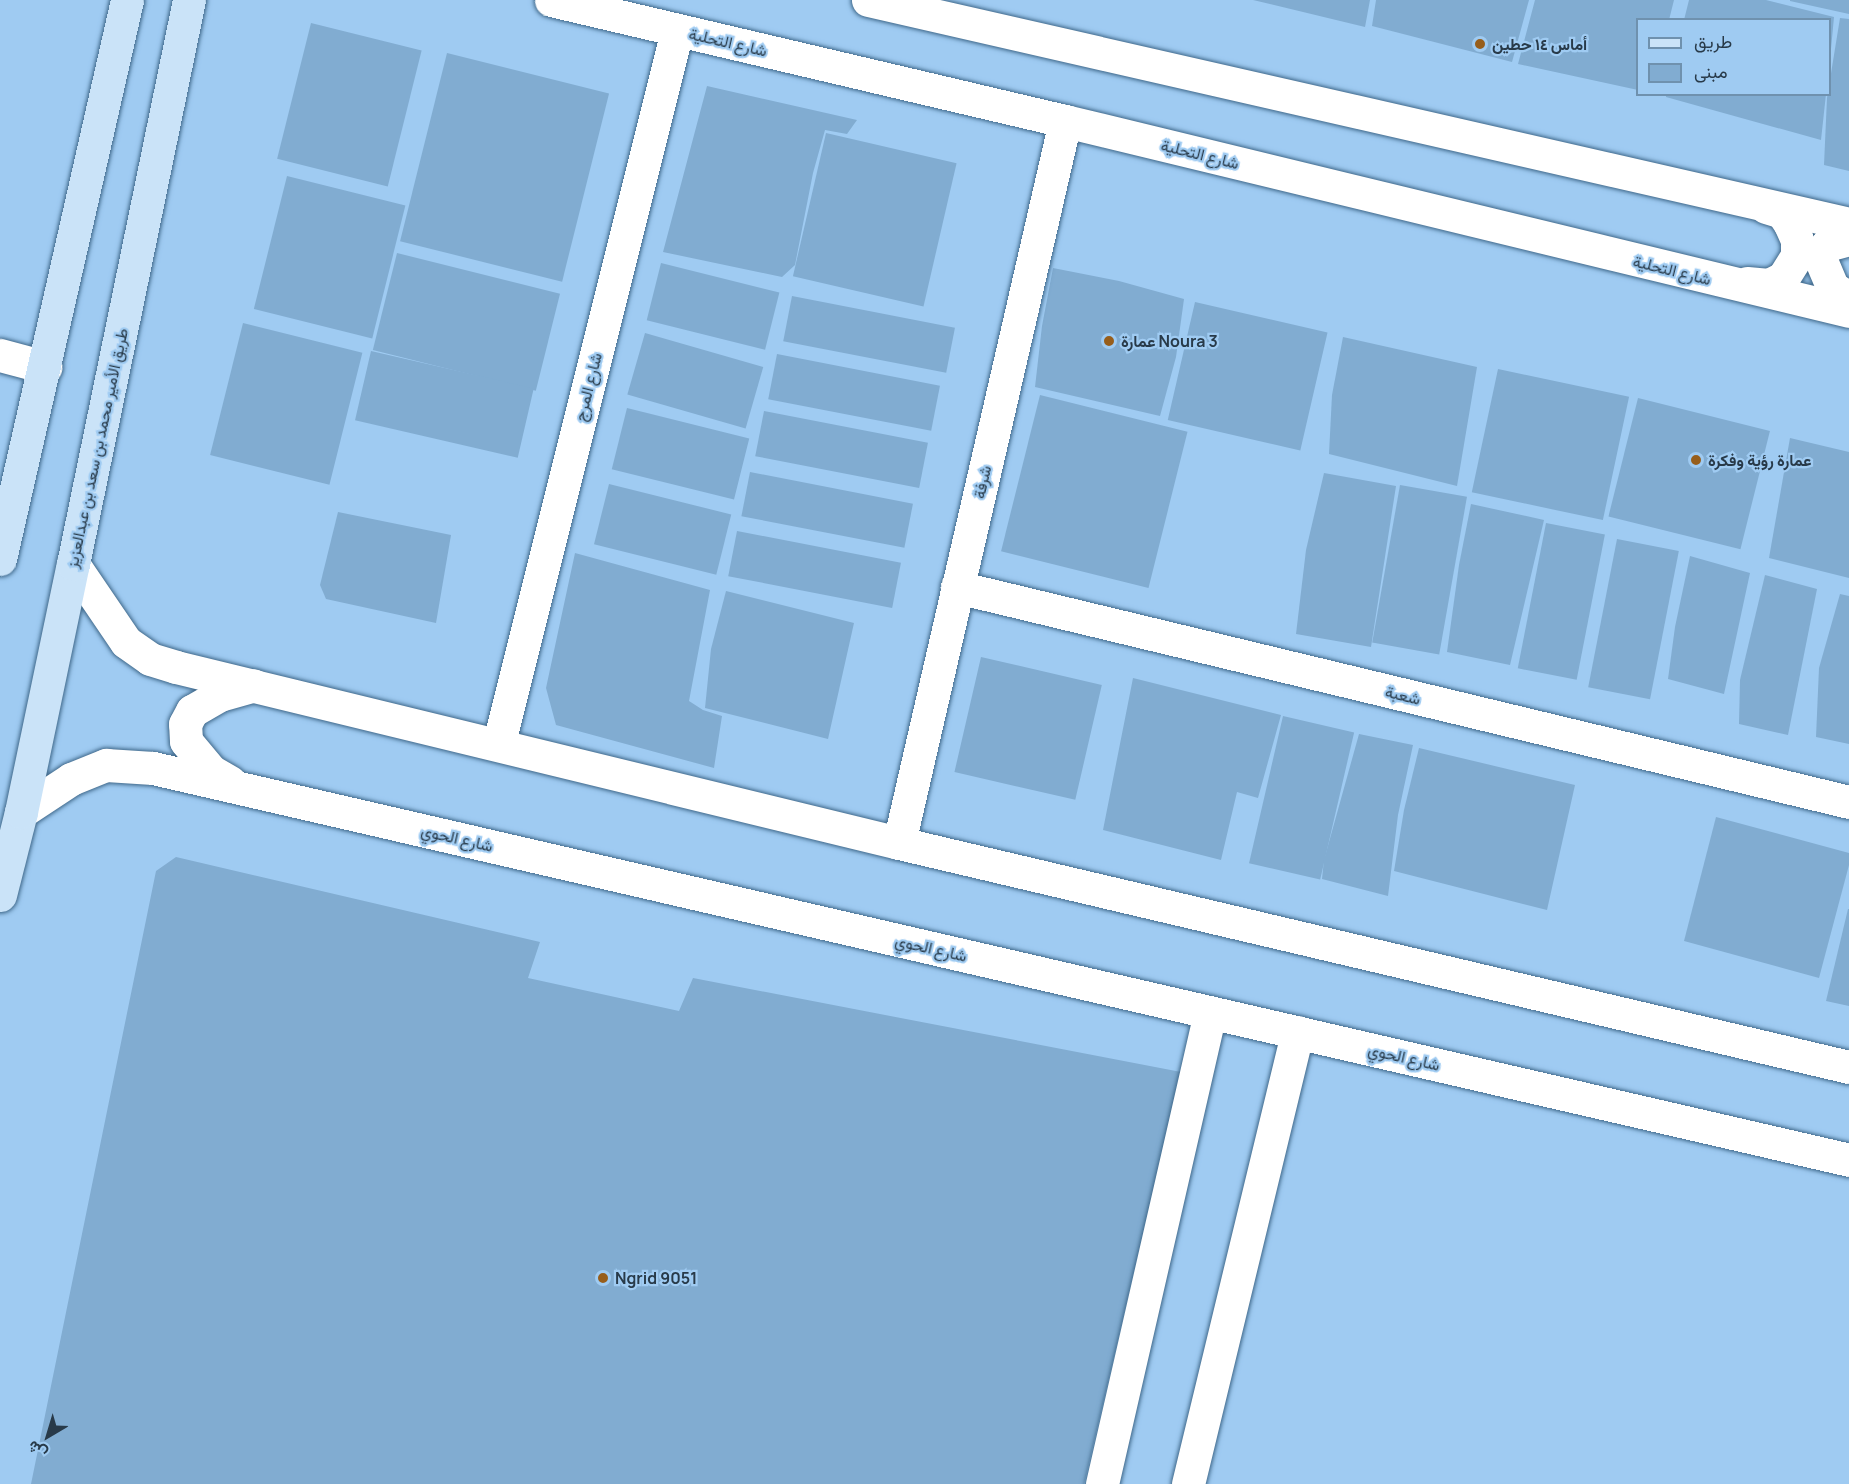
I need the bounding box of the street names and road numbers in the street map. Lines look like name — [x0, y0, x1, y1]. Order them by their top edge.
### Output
street label: شارع التحلية — [687, 24, 769, 60]
street label: شارع التحلية — [1159, 135, 1241, 173]
street label: شارع التحلية — [1631, 251, 1713, 289]
street label: طريق الأمير محمد بن سعد بن عبدالعزيز — [62, 326, 132, 570]
street label: شارع المرج — [570, 351, 606, 423]
street label: شرفة — [969, 464, 995, 500]
street label: شعبة — [1383, 681, 1423, 709]
street label: شارع الحوي — [419, 820, 495, 856]
street label: شارع الحوي — [893, 930, 969, 966]
street label: شارع الحوي — [1366, 1039, 1442, 1075]

